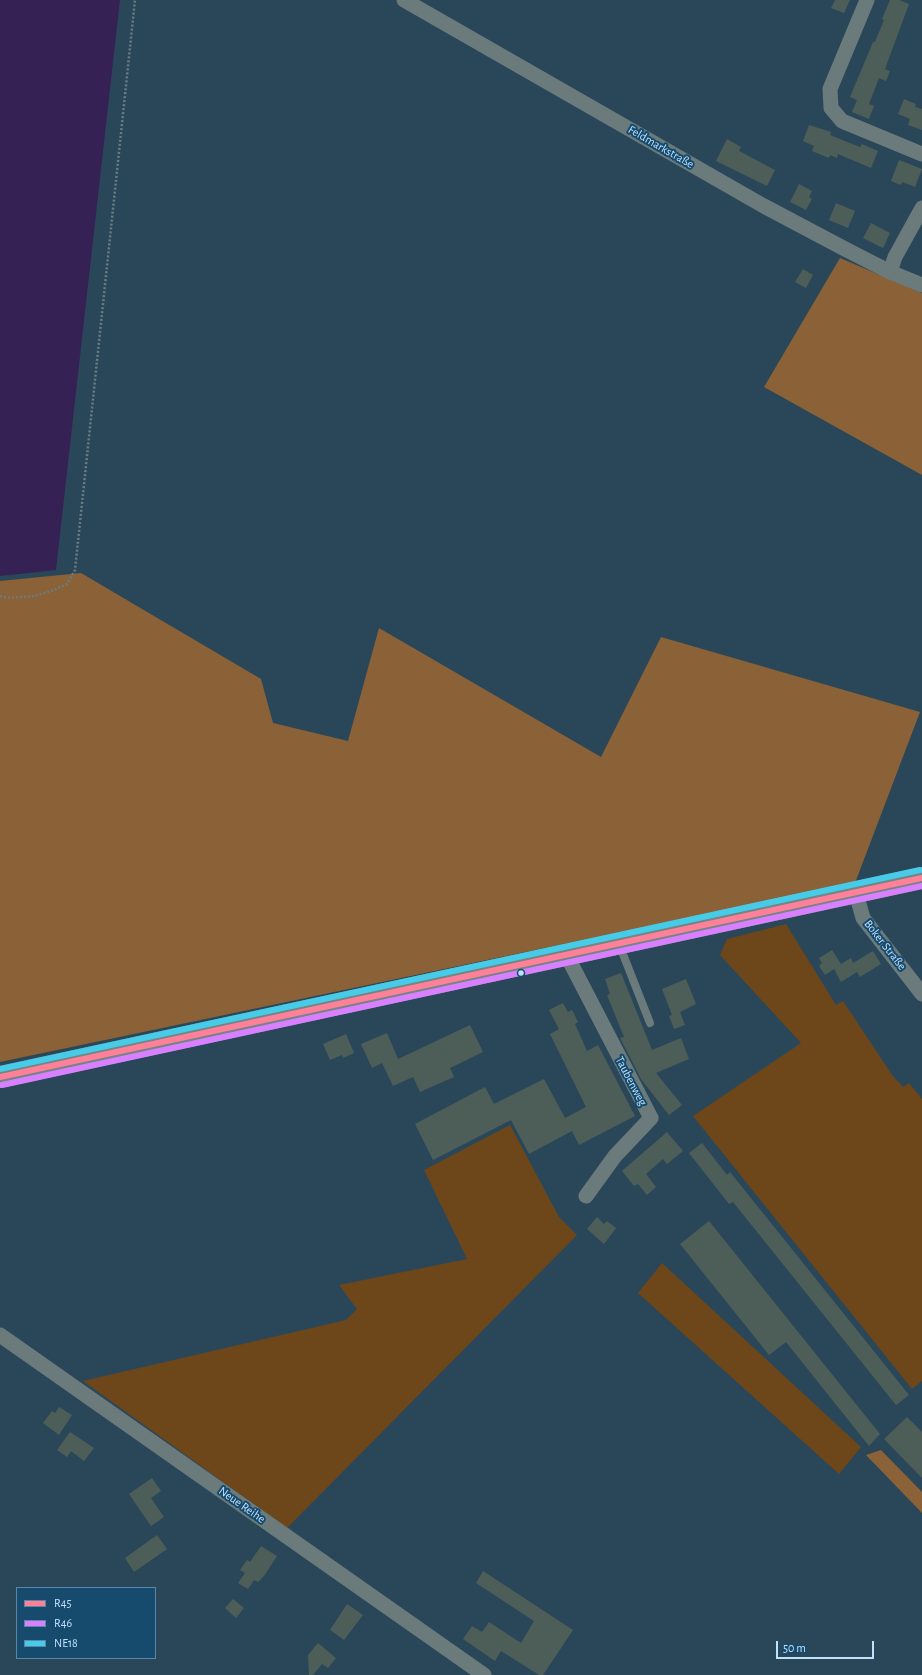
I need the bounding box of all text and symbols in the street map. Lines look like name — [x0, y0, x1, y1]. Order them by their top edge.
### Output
street label: Feldmarkstraße — [626, 122, 696, 172]
street label: Boker Straße — [861, 917, 909, 973]
unlabelled marker — [516, 968, 526, 978]
street label: Taubenweg — [612, 1054, 650, 1108]
street label: Neue Reihe — [216, 1484, 268, 1526]
legend — [16, 1587, 156, 1659]
text: R45 — [54, 1597, 71, 1609]
text: R46 — [54, 1617, 72, 1629]
scale bar — [778, 1633, 876, 1659]
text: NE18 — [54, 1637, 78, 1649]
text: 50 m — [783, 1642, 806, 1654]

